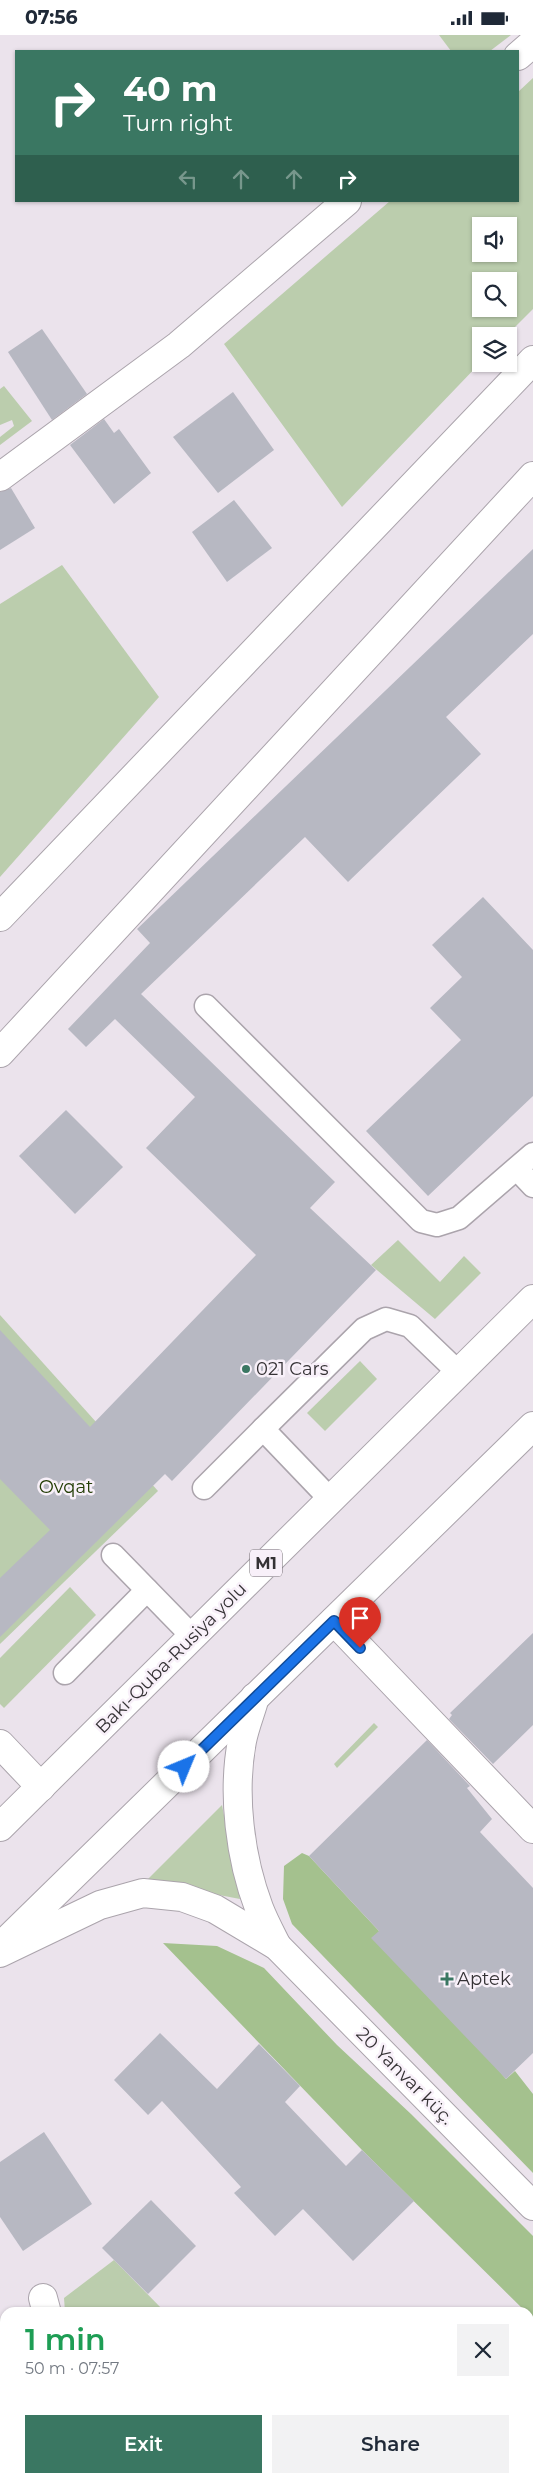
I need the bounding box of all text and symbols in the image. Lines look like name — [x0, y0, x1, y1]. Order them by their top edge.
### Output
text: 07:56 — [25, 6, 78, 29]
text: 40 m — [123, 67, 218, 110]
icon: right — [40, 70, 105, 135]
text: Turn right — [123, 110, 233, 137]
icon: left — [174, 165, 202, 193]
icon: ahead — [227, 165, 255, 193]
icon: ahead — [280, 165, 308, 193]
icon: right — [333, 165, 361, 193]
map controls — [472, 217, 517, 372]
button: sound — [472, 217, 517, 262]
button: search — [472, 272, 517, 317]
button: layers — [472, 327, 517, 372]
place label: 021 Cars — [256, 1358, 329, 1380]
marker: 021 Cars — [240, 1363, 252, 1375]
park label: Ovqat — [39, 1476, 93, 1498]
road number: M1 — [250, 1550, 282, 1577]
street label: Bakı-Quba-Rusiya yolu — [91, 1578, 251, 1738]
pin — [339, 1597, 381, 1648]
icon: arrive — [346, 1604, 374, 1632]
position arrow — [157, 1740, 209, 1792]
place label: Aptek — [457, 1968, 511, 1990]
marker: Aptek — [441, 1973, 453, 1985]
street label: 20 Yanvar küç. — [352, 2023, 458, 2129]
text: 1 min — [25, 2321, 106, 2358]
button: close — [457, 2324, 509, 2376]
text: 50 m · 07:57 — [25, 2359, 119, 2378]
button: Exit — [25, 2415, 262, 2473]
button: Share — [272, 2415, 509, 2473]

